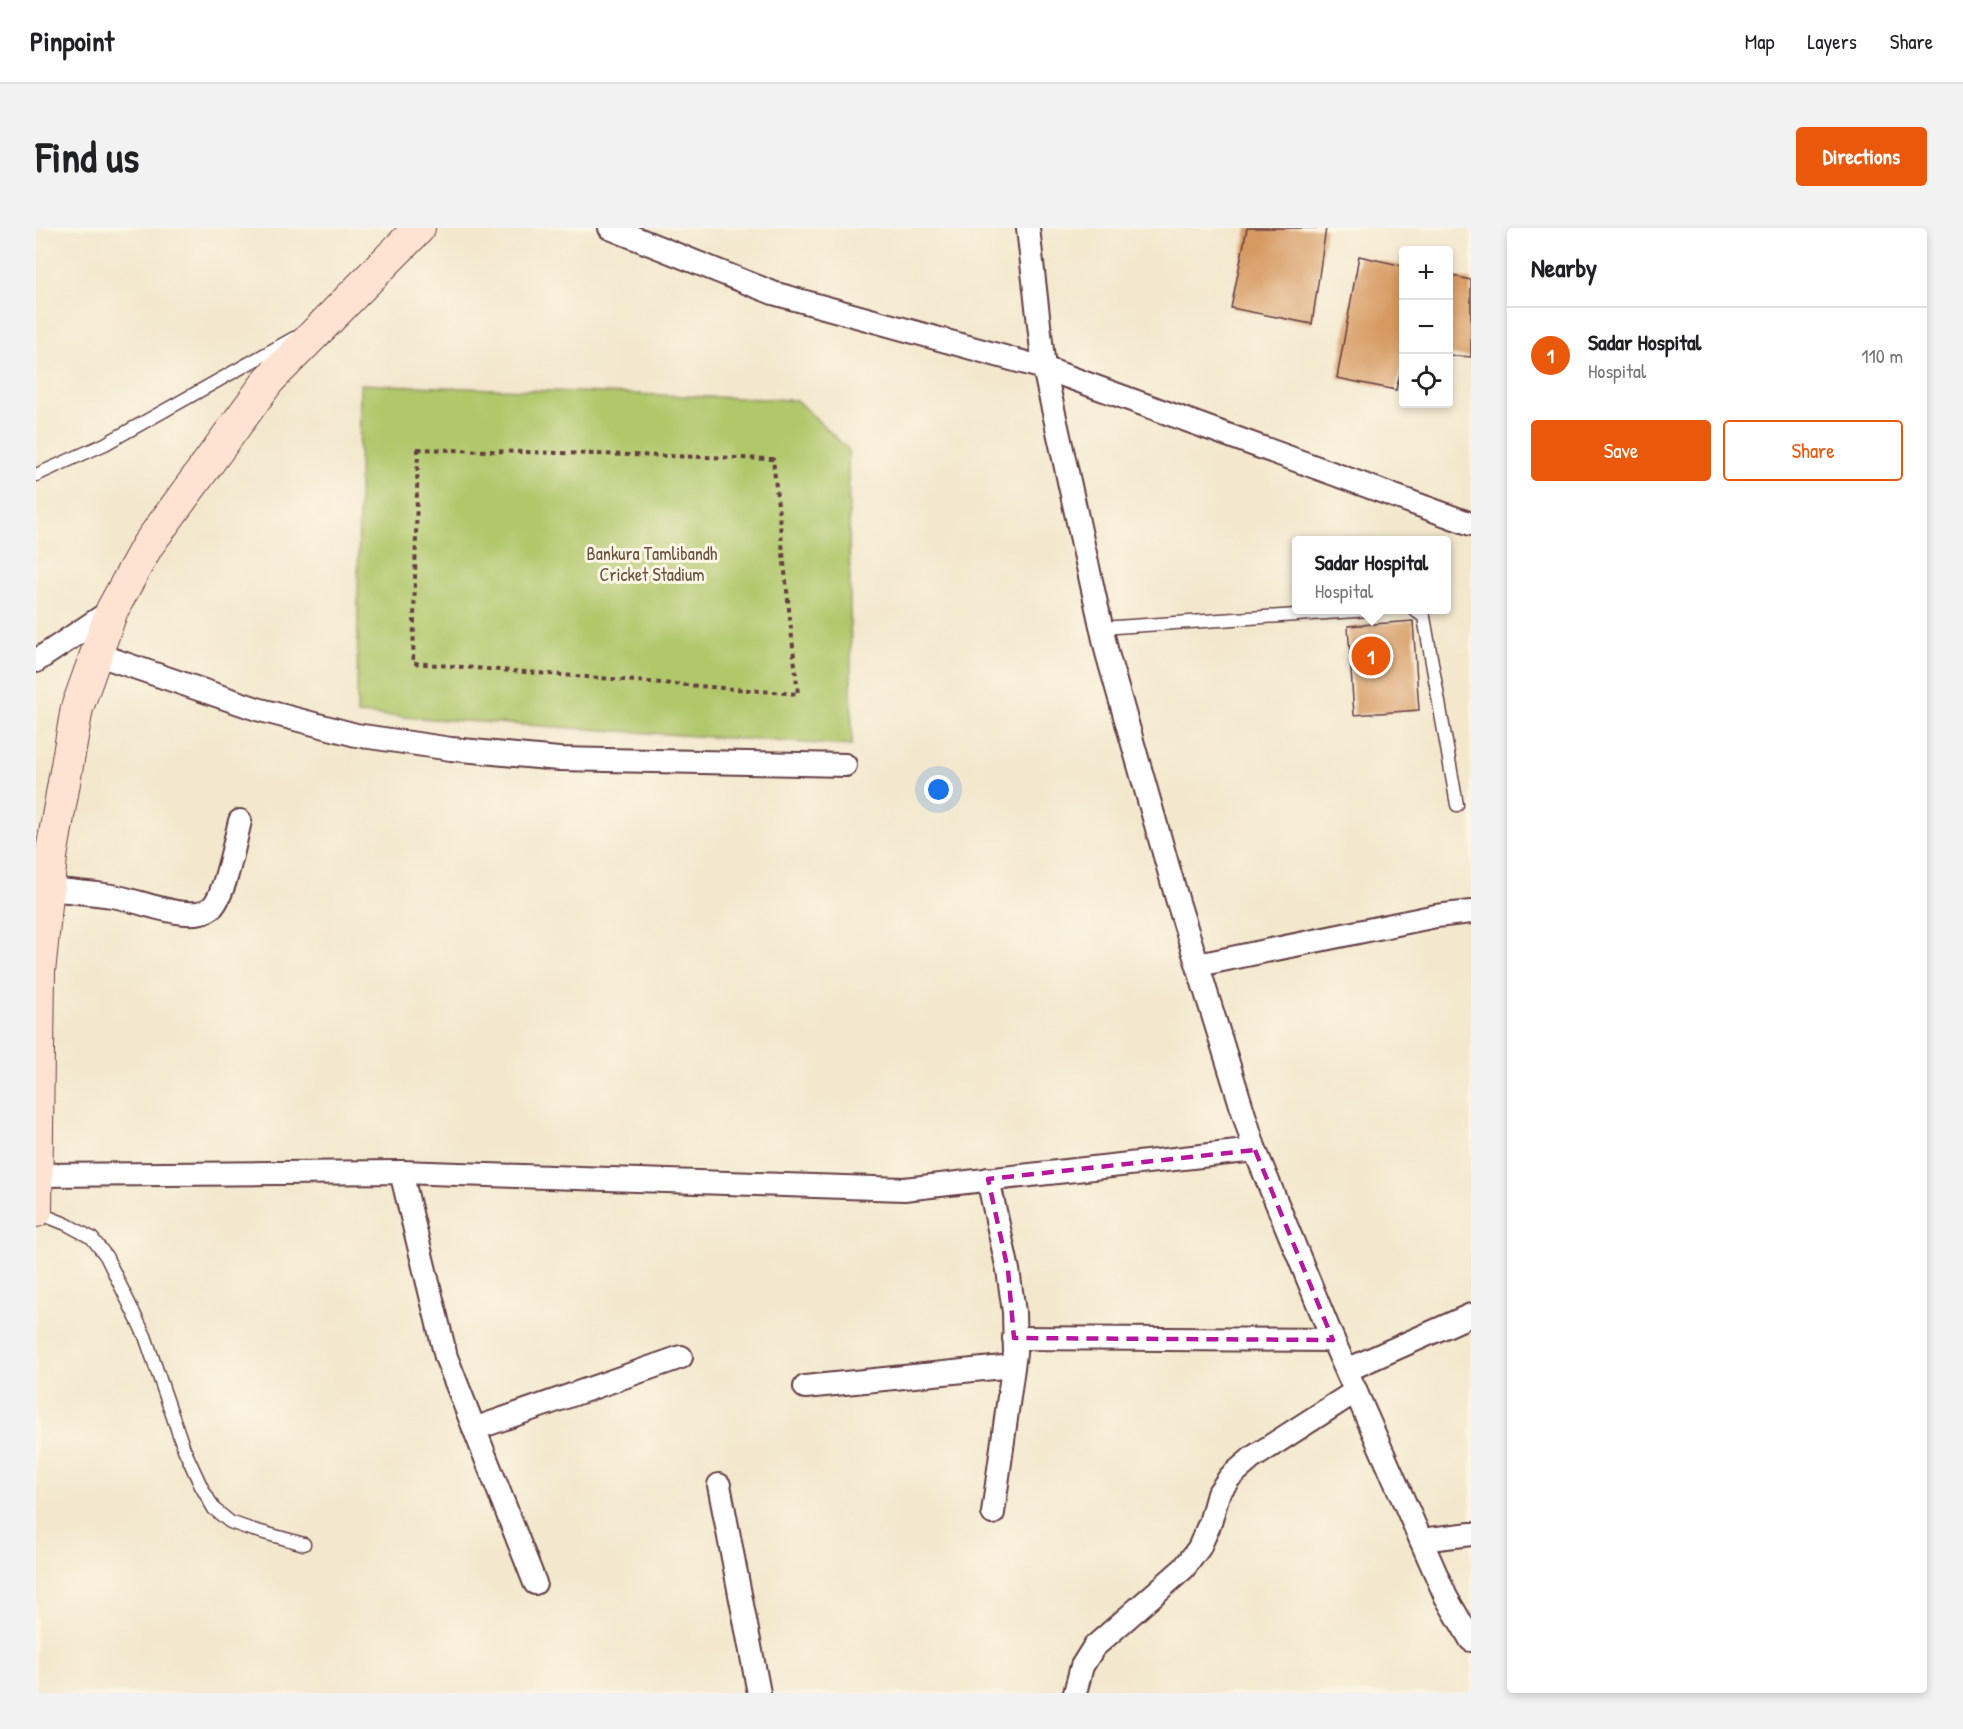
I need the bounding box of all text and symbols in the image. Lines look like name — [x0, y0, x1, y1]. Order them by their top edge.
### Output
text: Pinpoint — [30, 22, 114, 60]
text: Map — [1745, 27, 1774, 56]
text: Layers — [1807, 27, 1857, 56]
text: Share — [1890, 27, 1933, 56]
button: Directions — [1796, 127, 1927, 186]
text: Find us — [36, 128, 139, 185]
map controls — [1399, 246, 1453, 408]
button: + — [1399, 246, 1453, 300]
text: Nearby — [1531, 250, 1597, 285]
button: − — [1399, 300, 1453, 354]
text: Sadar Hospital — [1588, 327, 1701, 357]
text: 1 — [1547, 342, 1554, 369]
text: 110 m — [1861, 342, 1903, 369]
button: locate — [1399, 354, 1453, 408]
text: Hospital — [1588, 357, 1646, 384]
button: Save — [1531, 420, 1711, 481]
button: Share — [1723, 420, 1903, 481]
popup — [1292, 536, 1451, 614]
park label: Bankura Tamlibandh Cricket Stadium — [587, 541, 718, 587]
text: Sadar Hospital — [1315, 547, 1428, 577]
text: Hospital — [1315, 577, 1373, 604]
pin: 1 — [1352, 634, 1390, 678]
your location — [924, 775, 953, 804]

